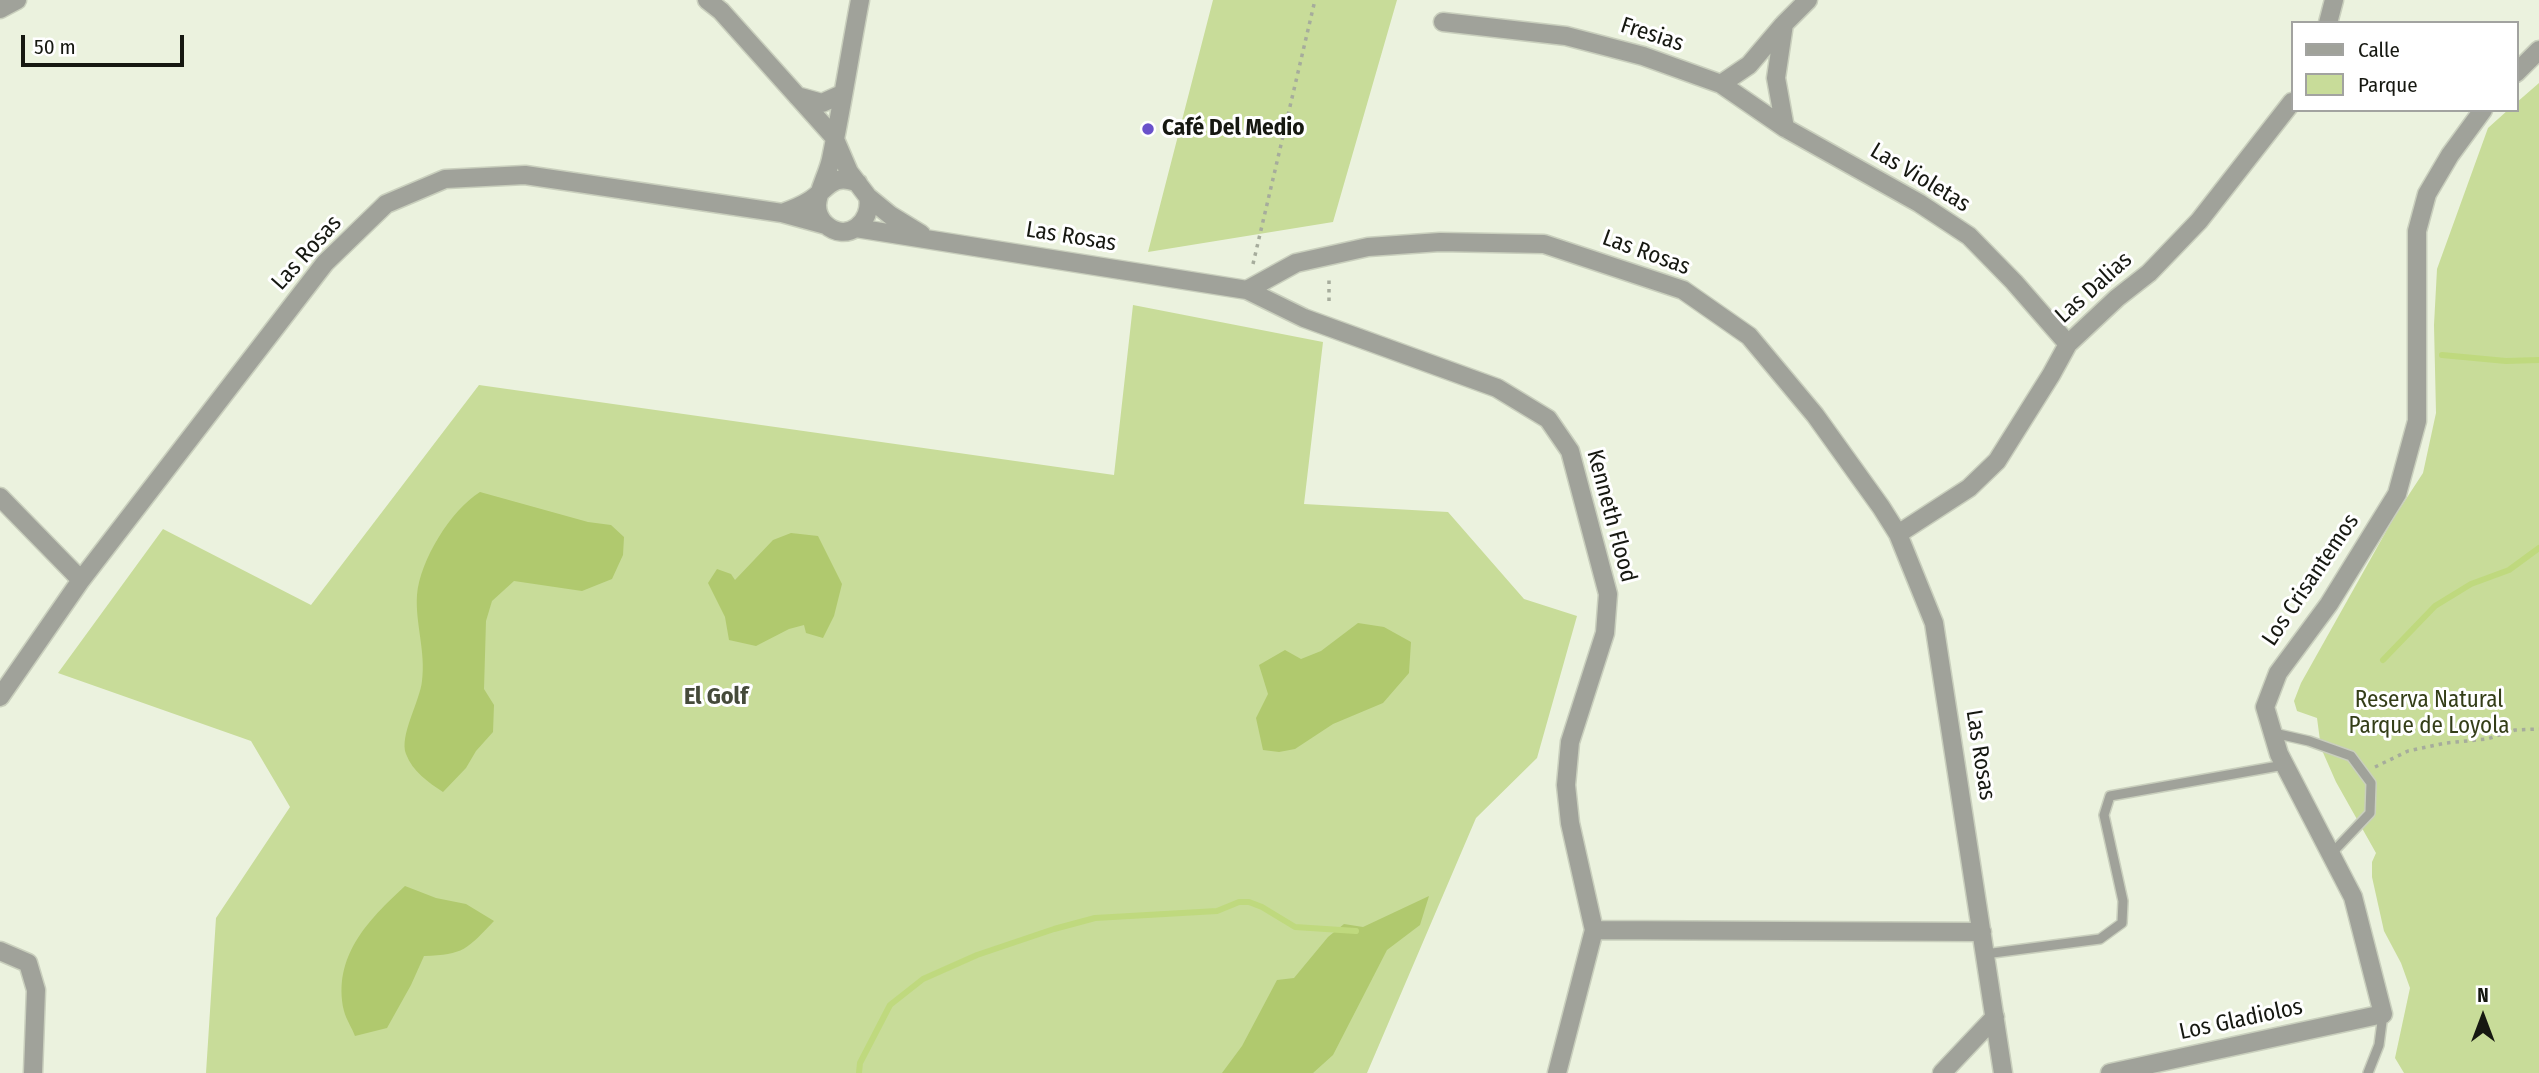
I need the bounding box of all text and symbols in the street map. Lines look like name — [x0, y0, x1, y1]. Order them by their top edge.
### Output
street label: Fresias — [1617, 12, 1687, 58]
scale bar — [24, 21, 187, 65]
legend — [2290, 21, 2518, 112]
text: 50 m — [34, 34, 76, 60]
text: Calle — [2358, 37, 2400, 63]
text: Parque — [2358, 72, 2418, 98]
place label: Café Del Medio — [1162, 115, 1304, 143]
marker: Café Del Medio — [1140, 121, 1156, 137]
street label: Las Violetas — [1865, 137, 1975, 219]
street label: Las Rosas — [266, 210, 348, 296]
street label: Las Rosas — [1024, 216, 1118, 258]
street label: Las Rosas — [1598, 224, 1694, 282]
street label: Las Dalias — [2050, 247, 2138, 329]
street label: Kenneth Flood — [1580, 447, 1642, 585]
street label: Los Crisantemos — [2257, 509, 2365, 651]
district label: El Golf — [684, 683, 748, 711]
park label: Reserva Natural Parque de Loyola — [2349, 687, 2509, 741]
street label: Las Rosas — [1959, 708, 2001, 802]
north arrow — [2448, 982, 2518, 1052]
text: N — [2477, 984, 2489, 1007]
street label: Los Gladiolos — [2177, 993, 2305, 1047]

